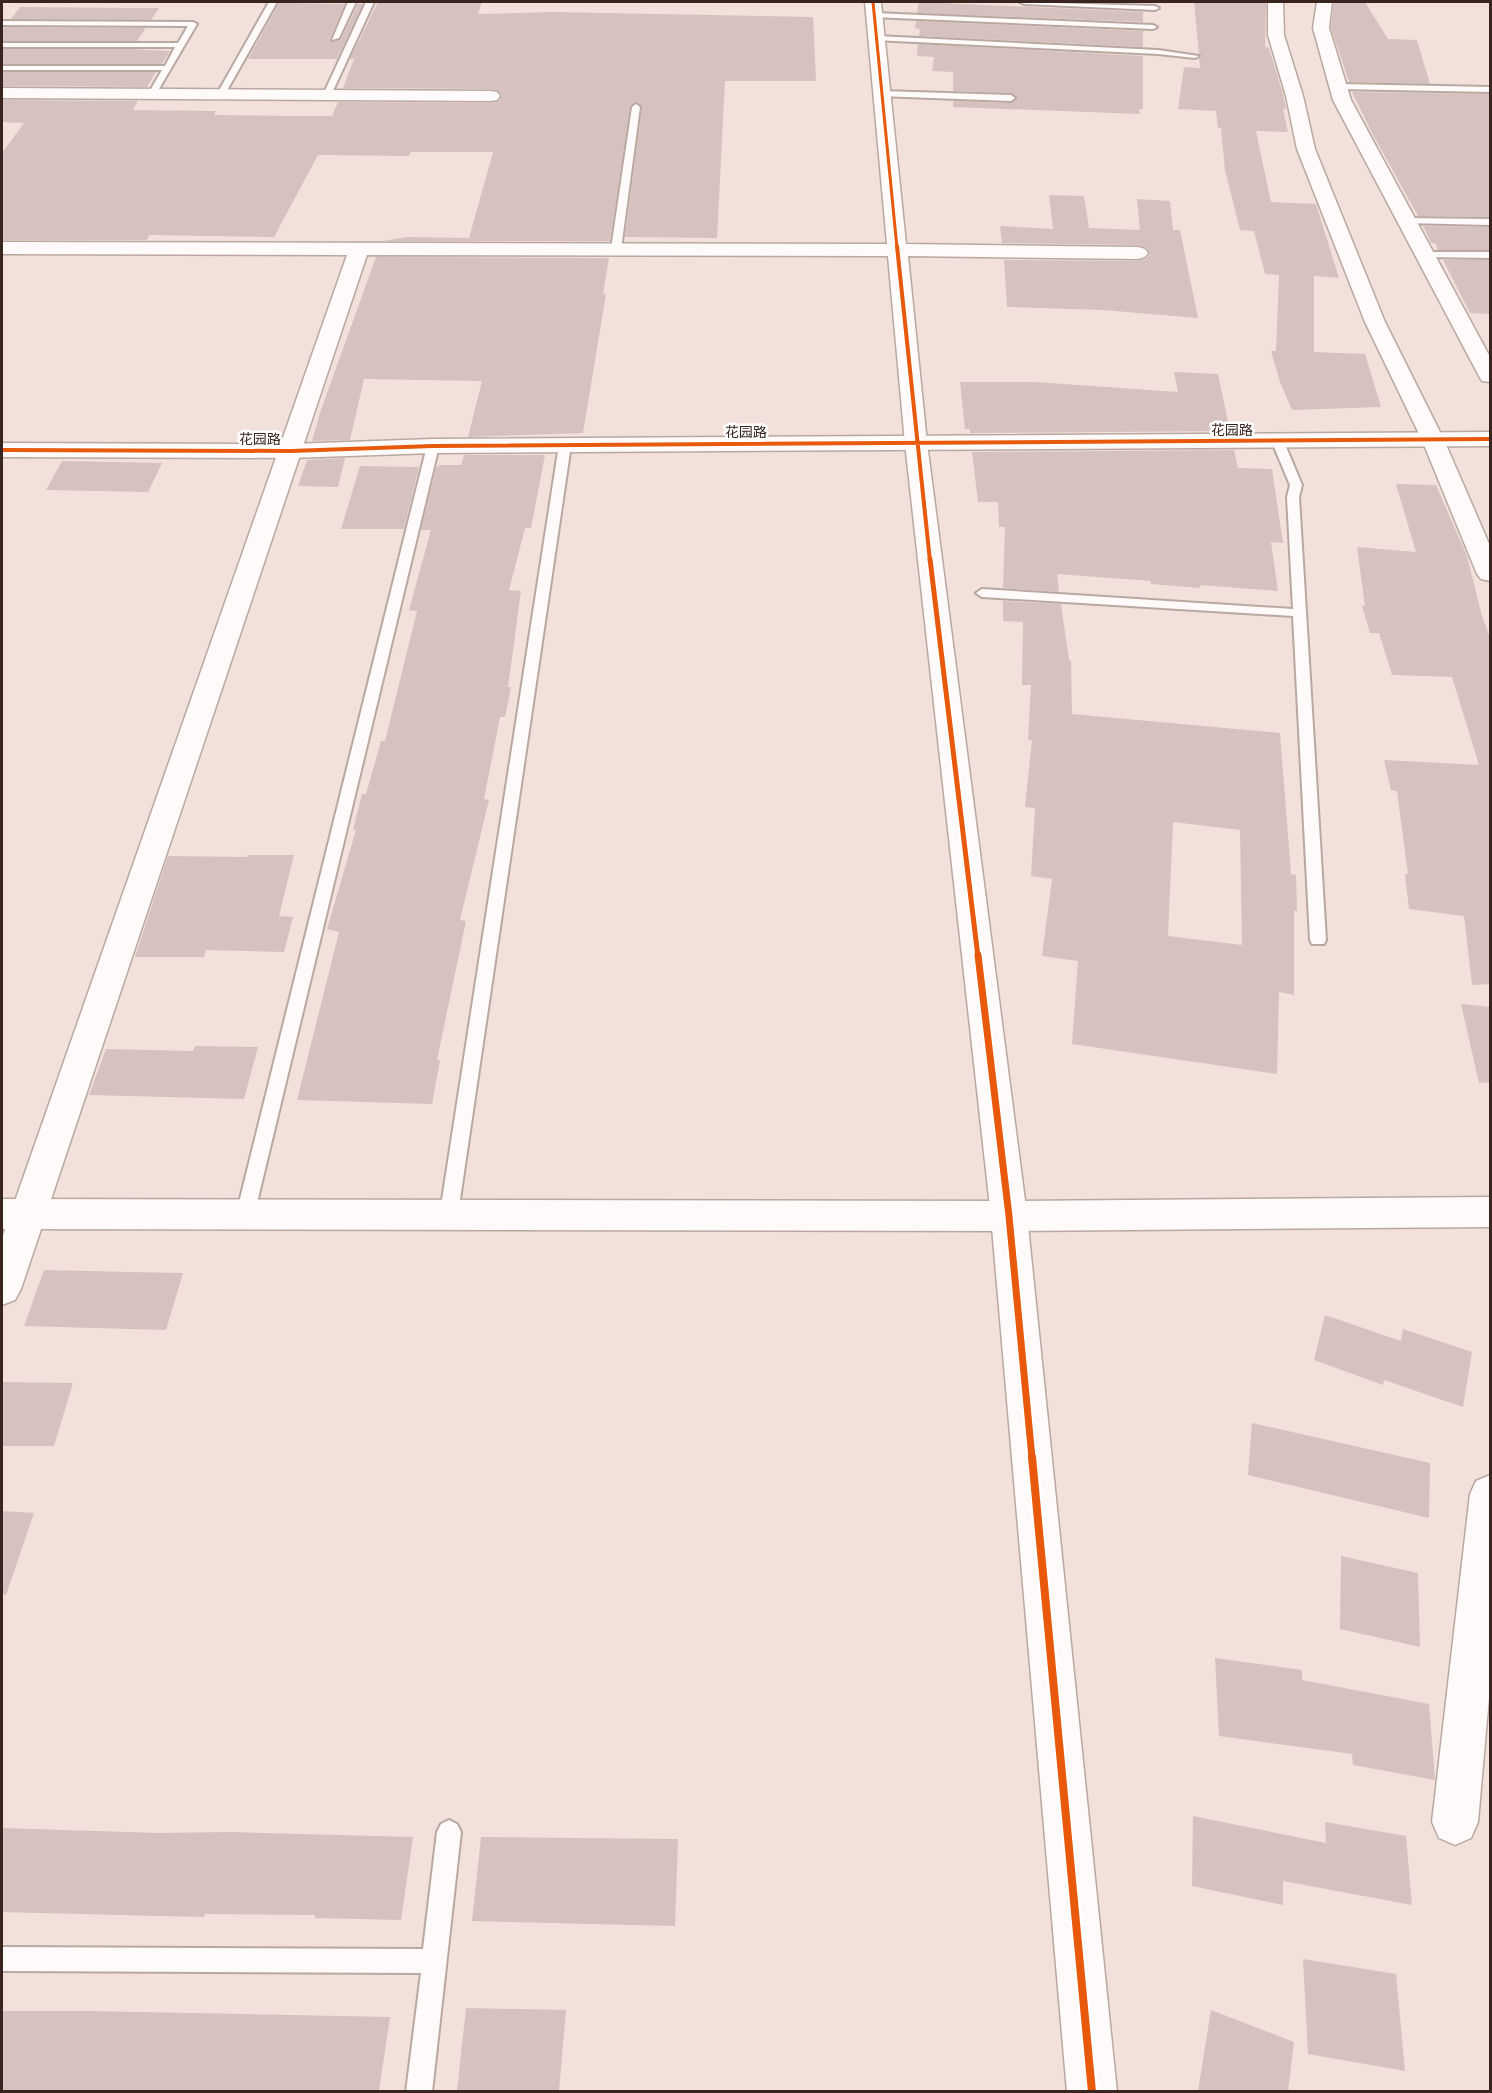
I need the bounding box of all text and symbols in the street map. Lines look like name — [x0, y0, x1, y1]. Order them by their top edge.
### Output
street label: 花园路 — [1211, 421, 1253, 439]
street label: 花园路 — [725, 423, 767, 441]
street label: 花园路 — [239, 430, 281, 448]

